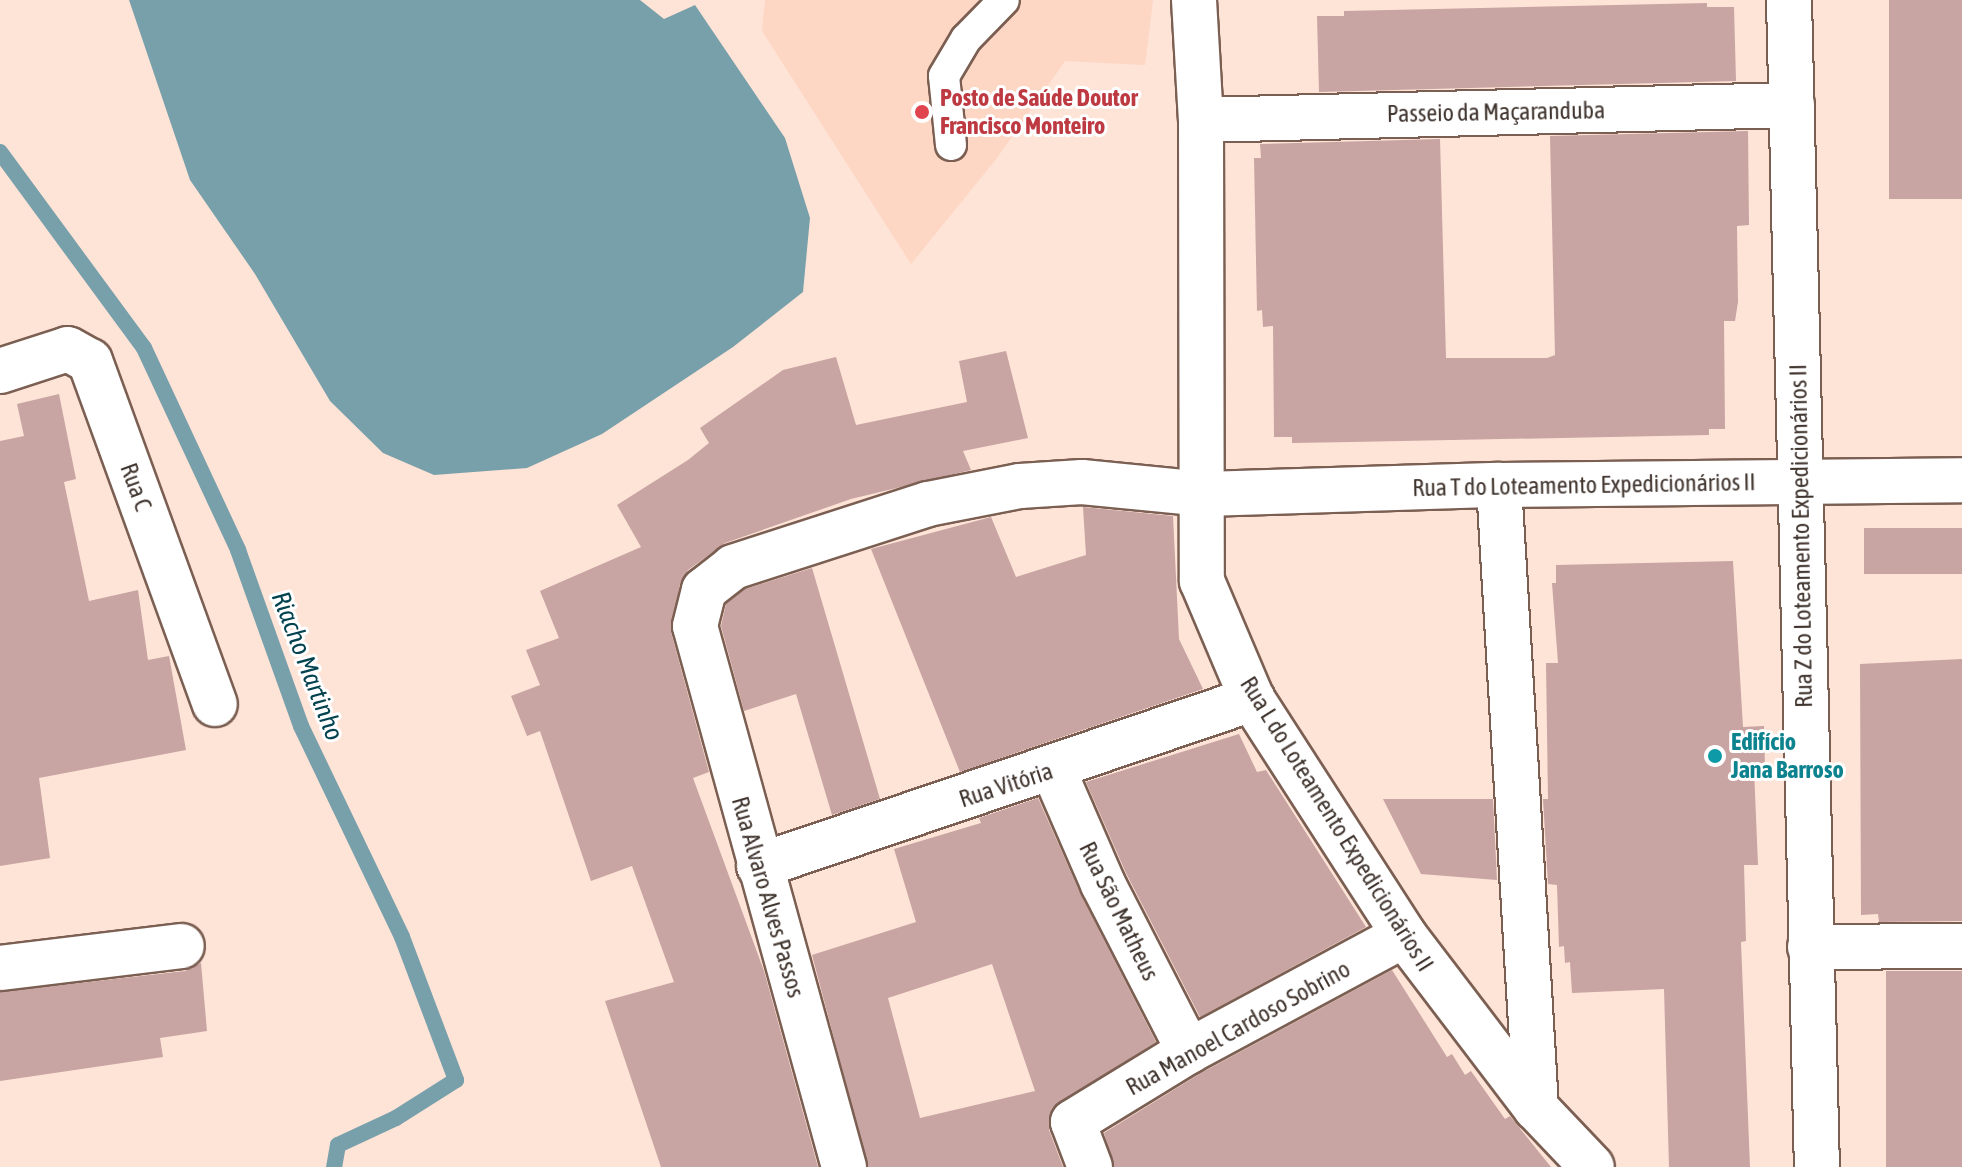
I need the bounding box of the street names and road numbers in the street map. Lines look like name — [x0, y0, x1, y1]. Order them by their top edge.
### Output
street label: Passeio da Maçaranduba — [1387, 96, 1605, 128]
street label: Rua Z do Loteamento Expedicionários II — [1784, 364, 1818, 708]
street label: Rua C — [114, 459, 158, 515]
street label: Rua T do Loteamento Expedicionários II — [1412, 468, 1756, 502]
street label: Rua L do Loteamento Expedicionários II — [1234, 671, 1440, 977]
street label: Rua Vitória — [955, 756, 1057, 814]
street label: Rua Alvaro Alves Passos — [726, 793, 810, 1001]
street label: Rua São Matheus — [1073, 837, 1165, 985]
street label: Rua Manoel Cardoso Sobrino — [1121, 954, 1355, 1102]

